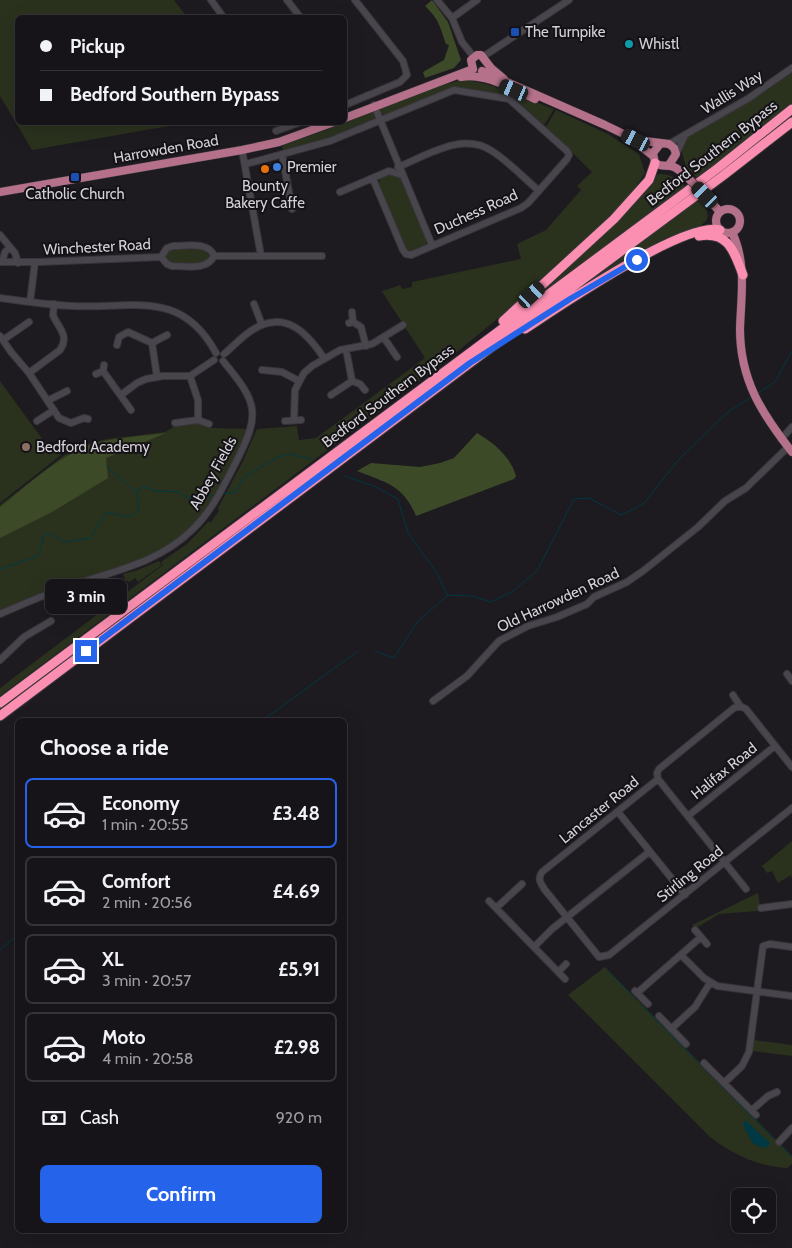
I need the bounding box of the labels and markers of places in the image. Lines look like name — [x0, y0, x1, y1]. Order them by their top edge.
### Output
place label: The Turnpike — [525, 23, 606, 41]
marker: The Turnpike — [509, 26, 521, 38]
place label: Whistl — [639, 35, 680, 53]
marker: Whistl — [623, 38, 635, 50]
place label: Premier — [287, 158, 337, 176]
marker: Premier — [271, 161, 283, 173]
marker: Bounty Bakery Caffe — [259, 163, 271, 175]
marker: Catholic Church — [69, 171, 81, 183]
place label: Bounty Bakery Caffe — [225, 177, 305, 212]
place label: Catholic Church — [25, 185, 125, 203]
place label: Bedford Academy — [36, 438, 150, 456]
marker: Bedford Academy — [20, 441, 32, 453]

